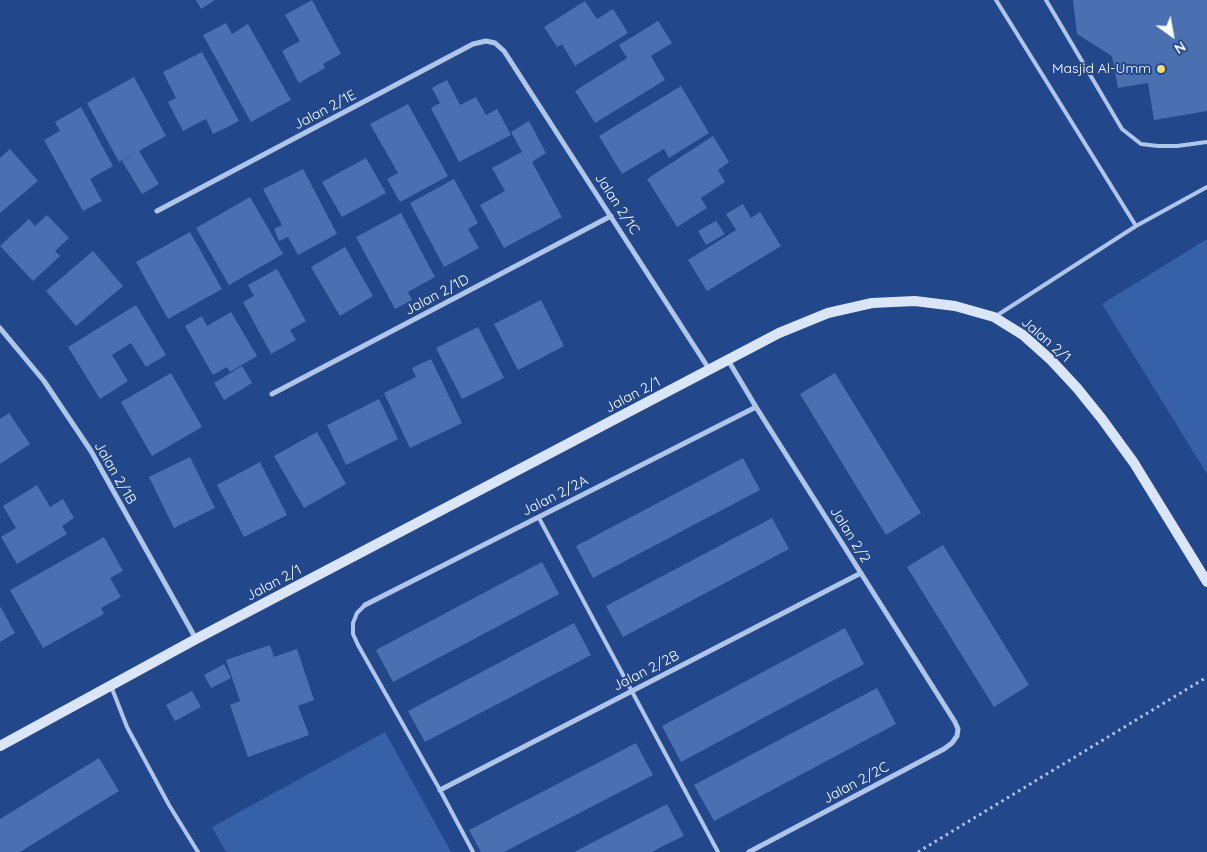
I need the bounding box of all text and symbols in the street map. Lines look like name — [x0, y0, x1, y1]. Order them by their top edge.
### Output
north arrow — [1147, 10, 1197, 60]
text: N — [1171, 37, 1189, 58]
place label: Masjid Al-Umm — [1052, 61, 1151, 77]
marker: Masjid Al-Umm — [1155, 63, 1167, 75]
street label: Jalan 2/1E — [291, 87, 359, 133]
street label: Jalan 2/1C — [591, 170, 643, 238]
street label: Jalan 2/1D — [402, 271, 472, 319]
street label: Jalan 2/1 — [1018, 314, 1074, 366]
street label: Jalan 2/1 — [602, 373, 664, 417]
street label: Jalan 2/1B — [90, 439, 140, 507]
street label: Jalan 2/2A — [519, 472, 591, 520]
street label: Jalan 2/2 — [826, 504, 874, 566]
street label: Jalan 2/1 — [243, 561, 305, 605]
street label: Jalan 2/2B — [610, 647, 682, 695]
street label: Jalan 2/2C — [820, 759, 892, 807]

